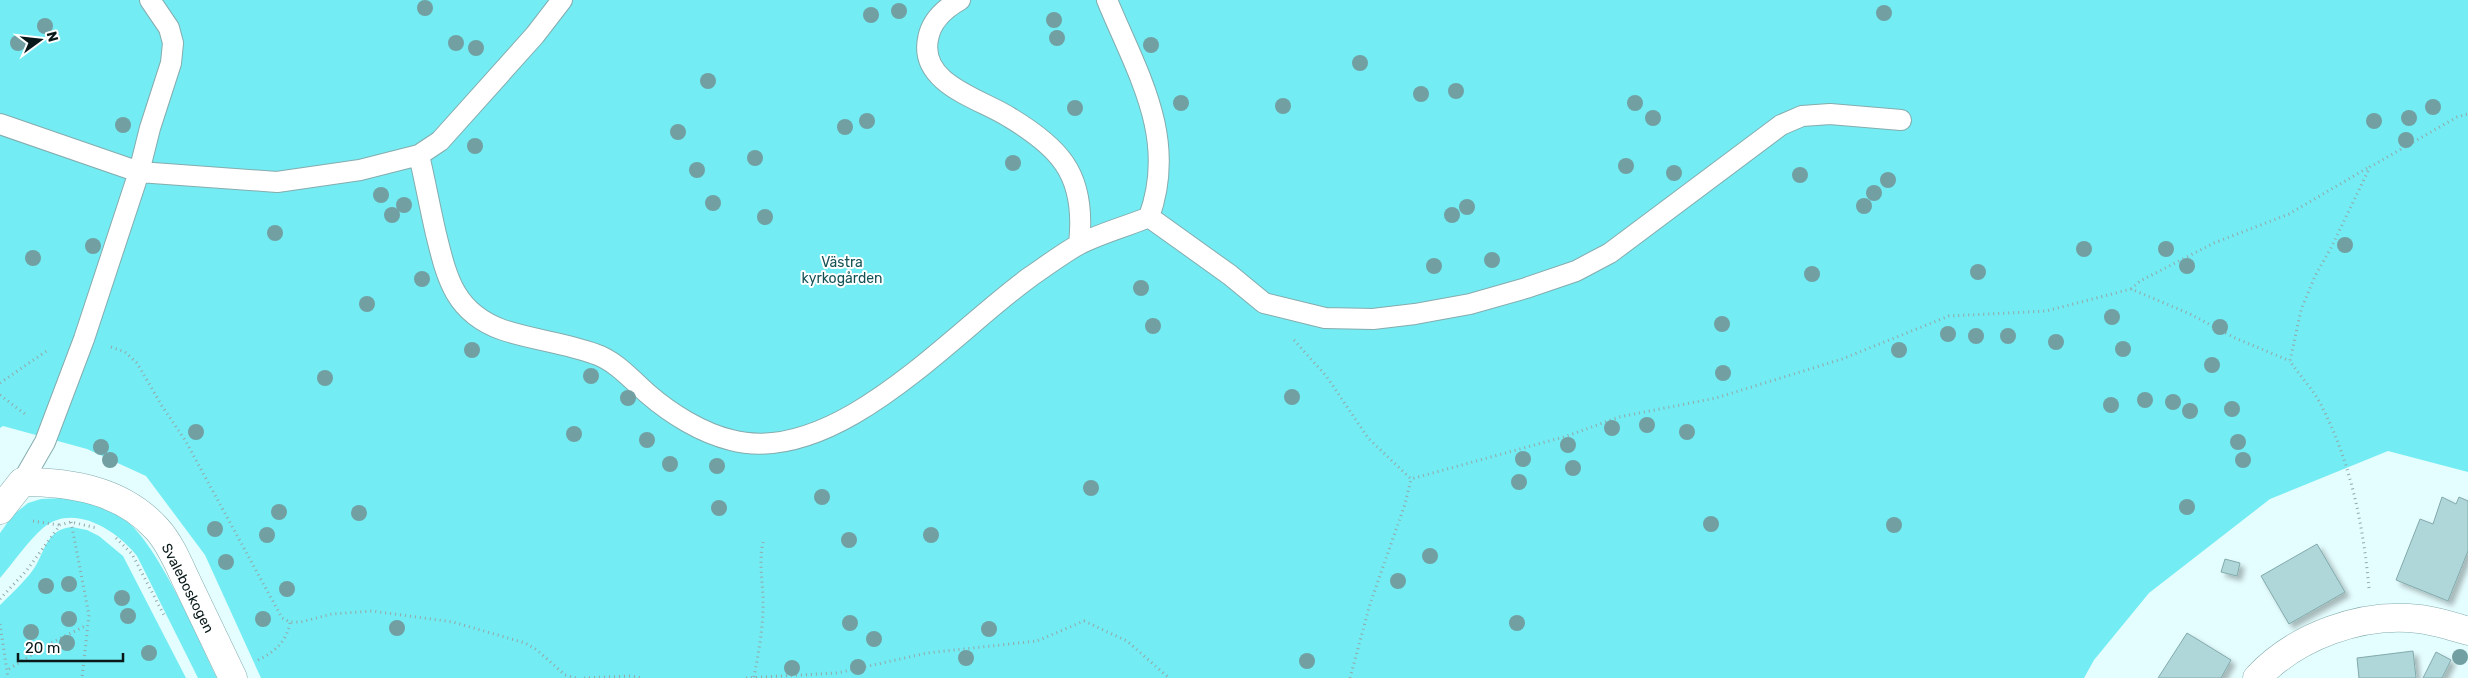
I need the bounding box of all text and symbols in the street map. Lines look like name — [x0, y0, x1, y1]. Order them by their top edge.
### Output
north arrow — [15, 15, 65, 65]
text: N — [43, 30, 62, 44]
park label: Västra kyrkogården — [801, 254, 883, 287]
street label: Svaleboskogen — [158, 541, 217, 636]
scale bar — [18, 630, 122, 662]
text: 20 m — [25, 639, 60, 657]

